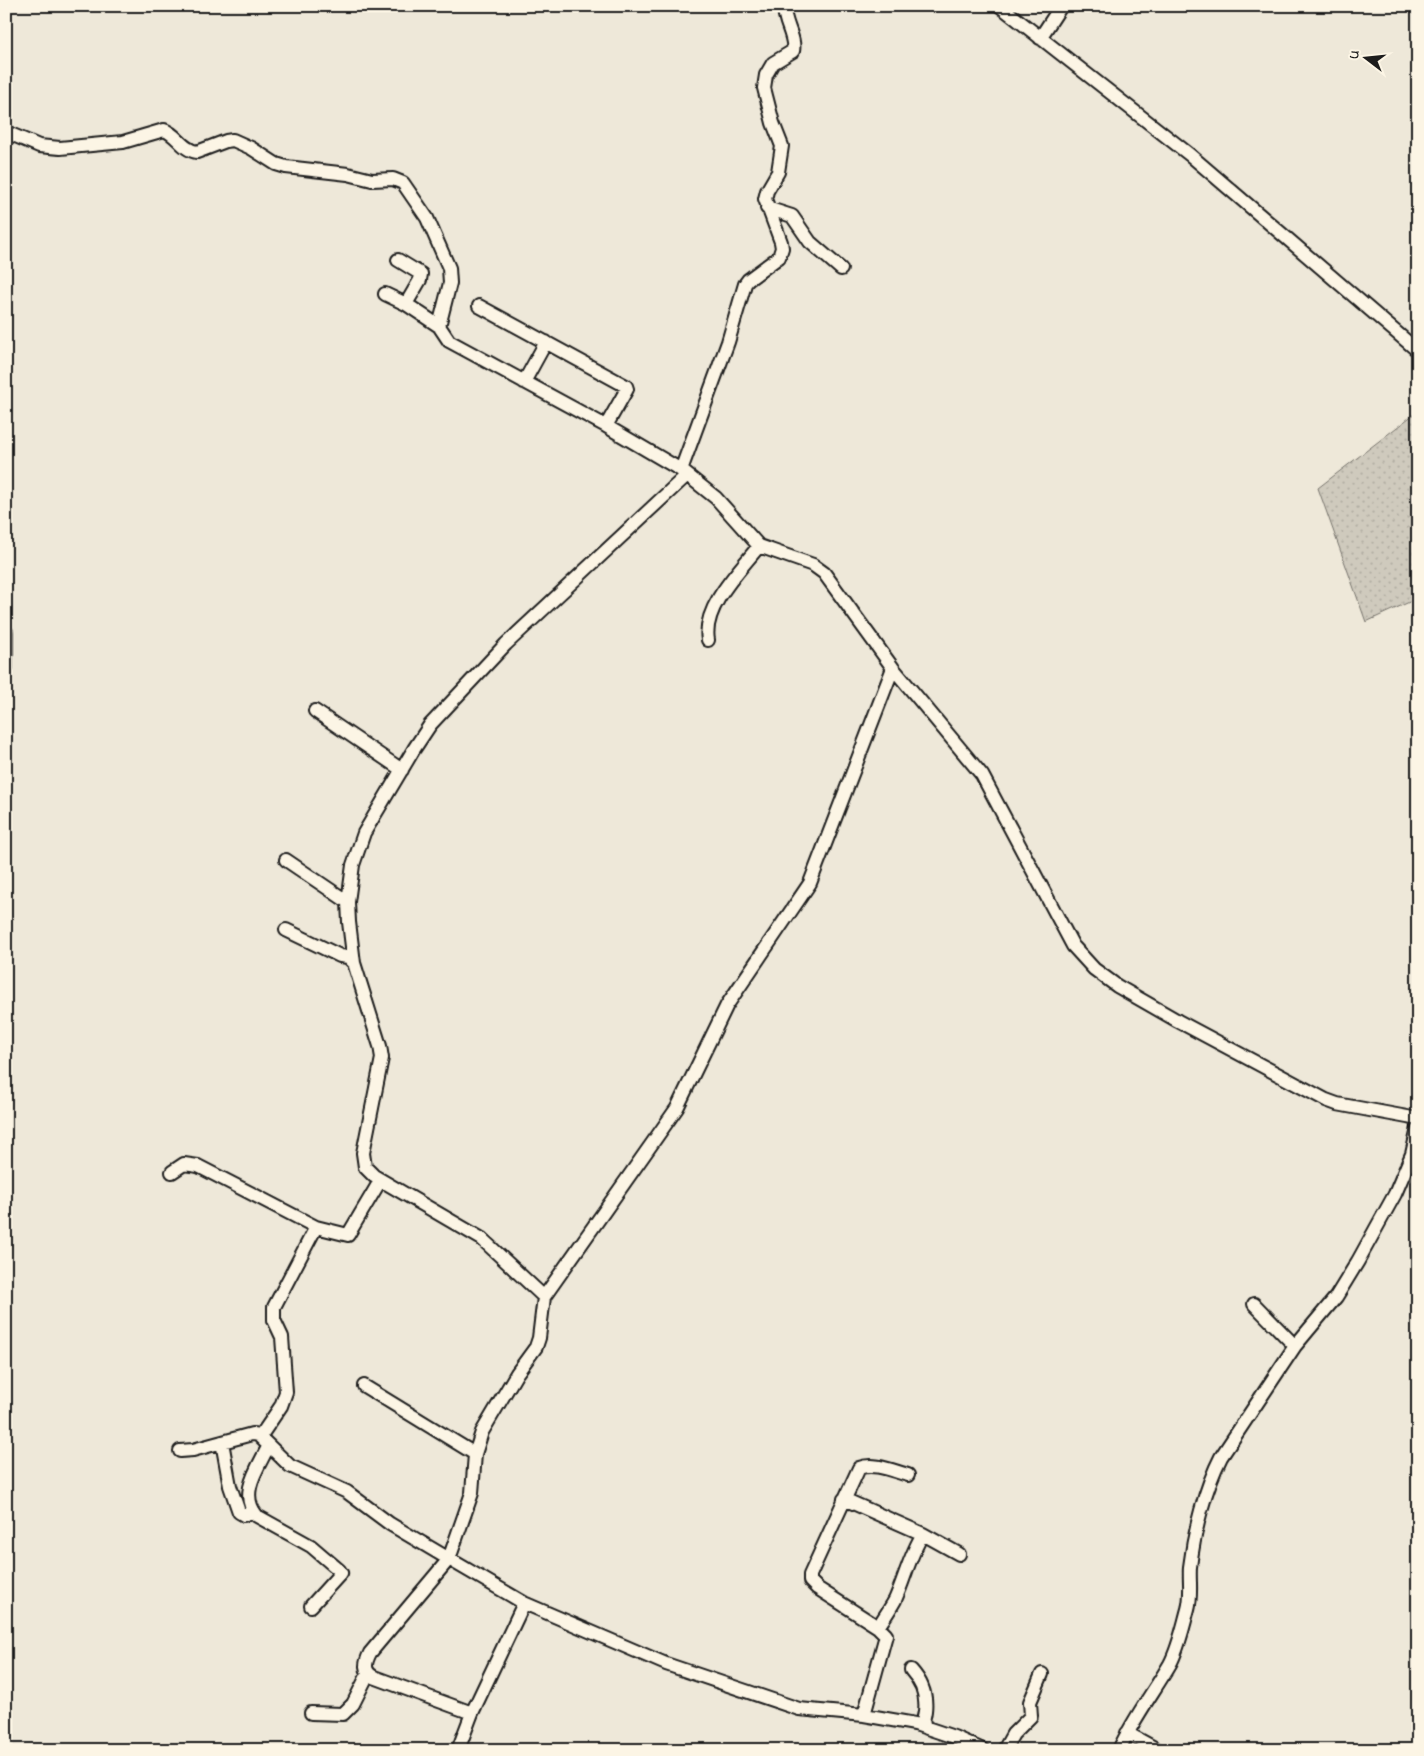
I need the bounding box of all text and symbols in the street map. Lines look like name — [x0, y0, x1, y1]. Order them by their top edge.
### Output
north arrow — [1342, 32, 1392, 82]
text: U — [1344, 48, 1366, 62]

